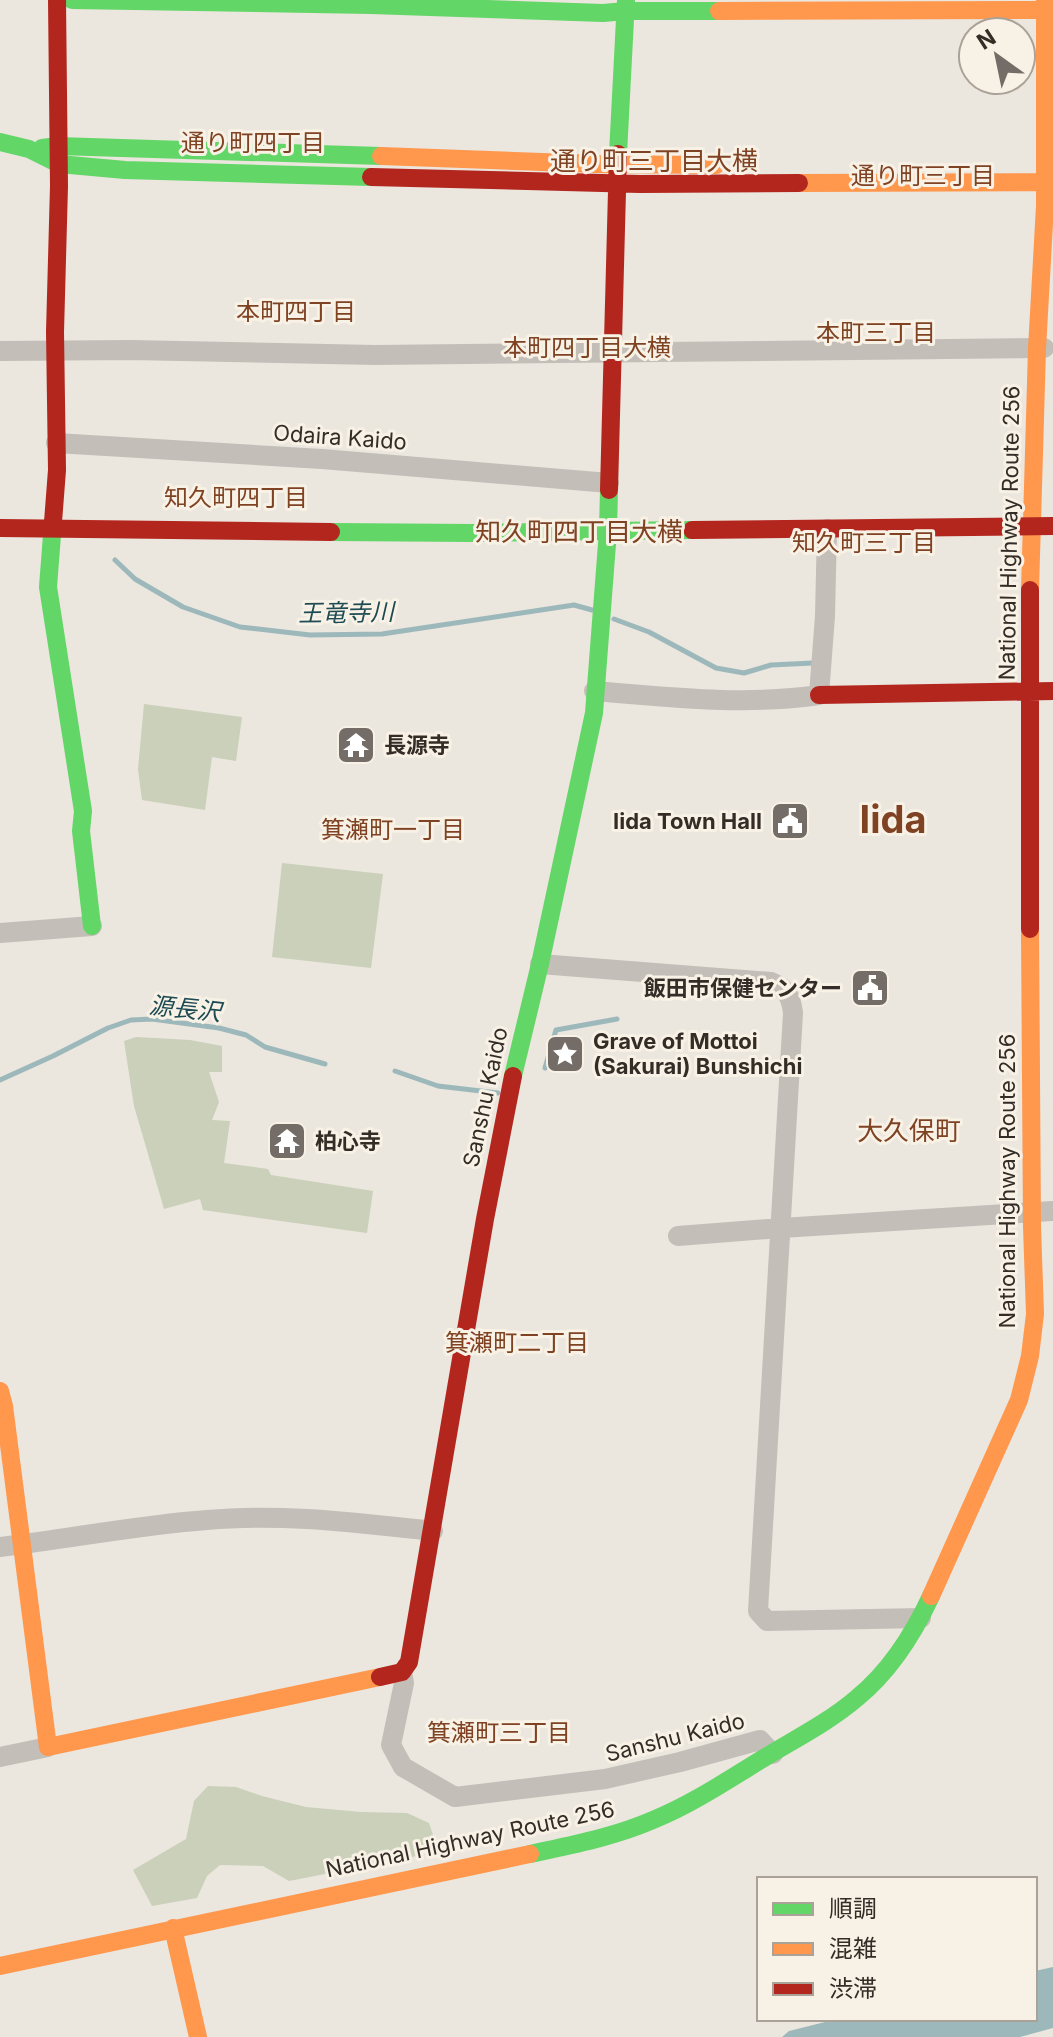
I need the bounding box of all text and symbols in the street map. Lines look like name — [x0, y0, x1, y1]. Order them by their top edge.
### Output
north arrow — [957, 16, 1037, 96]
text: N — [972, 24, 1000, 55]
district label: 通り町四丁目 — [181, 128, 325, 157]
district label: 通り町三丁目大横 — [550, 145, 758, 176]
district label: 通り町三丁目 — [851, 161, 995, 190]
district label: 本町四丁目 — [236, 297, 356, 326]
district label: 本町三丁目 — [816, 318, 936, 347]
district label: 本町四丁目大横 — [503, 333, 671, 362]
street label: National Highway Route 256 — [993, 385, 1025, 681]
street label: Odaira Kaido — [272, 419, 408, 455]
district label: 知久町四丁目 — [164, 483, 308, 512]
district label: 知久町四丁目大横 — [475, 516, 683, 547]
district label: 知久町三丁目 — [792, 528, 936, 557]
water label: 王竜寺川 — [298, 597, 397, 628]
temple icon: 長源寺 — [335, 724, 377, 766]
place label: 長源寺 — [384, 732, 450, 758]
district label: Iida — [860, 796, 926, 842]
public building icon: Iida Town Hall — [769, 800, 811, 842]
place label: Iida Town Hall — [613, 808, 762, 834]
district label: 箕瀬町一丁目 — [321, 815, 465, 844]
public building icon: 飯田市保健センター — [849, 967, 891, 1009]
place label: 飯田市保健センター — [643, 975, 842, 1001]
water label: 源長沢 — [148, 990, 225, 1027]
street label: Sanshu Kaido — [457, 1025, 513, 1169]
place label: Grave of Mottoi (Sakurai) Bunshichi — [593, 1028, 802, 1079]
place icon: Grave of Mottoi (Sakurai) Bunshichi — [544, 1033, 586, 1075]
street label: National Highway Route 256 — [994, 1034, 1020, 1328]
district label: 大久保町 — [857, 1115, 961, 1146]
temple icon: 柏心寺 — [266, 1120, 308, 1162]
place label: 柏心寺 — [315, 1128, 381, 1154]
district label: 箕瀬町二丁目 — [445, 1328, 589, 1357]
street label: Sanshu Kaido — [603, 1707, 747, 1767]
district label: 箕瀬町三丁目 — [427, 1718, 571, 1747]
street label: National Highway Route 256 — [323, 1796, 617, 1882]
legend — [757, 1877, 1037, 2021]
text: 順調 — [829, 1894, 877, 1923]
text: 混雑 — [829, 1934, 877, 1963]
text: 渋滞 — [829, 1974, 877, 2003]

